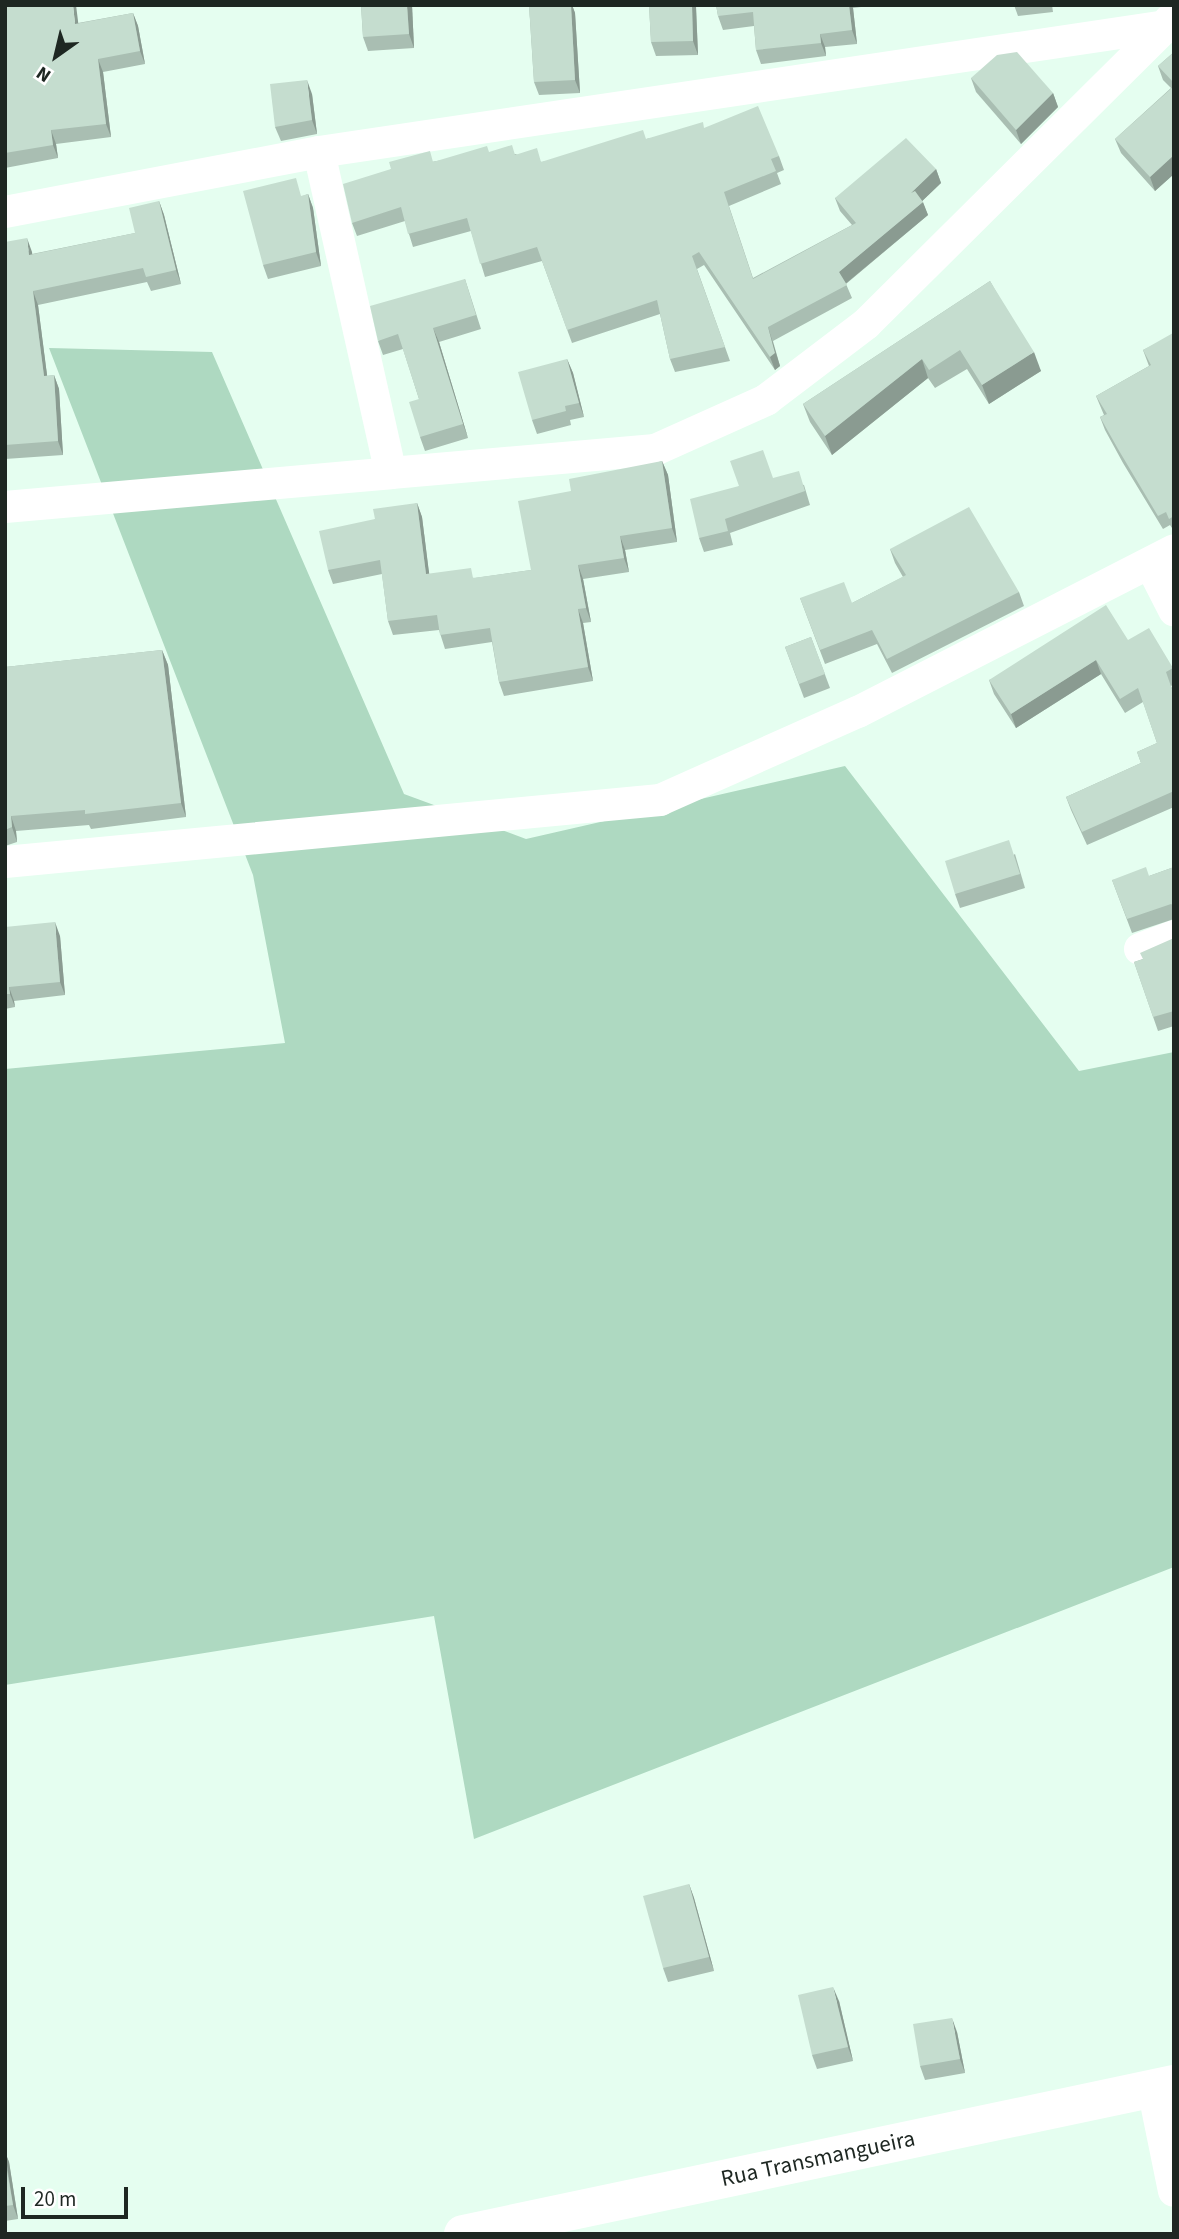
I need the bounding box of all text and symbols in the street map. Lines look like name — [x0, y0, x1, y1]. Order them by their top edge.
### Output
north arrow — [21, 21, 91, 91]
text: N — [31, 59, 57, 89]
street label: Rua Transmangueira — [718, 2125, 918, 2193]
scale bar — [24, 2172, 131, 2216]
text: 20 m — [34, 2184, 76, 2214]

